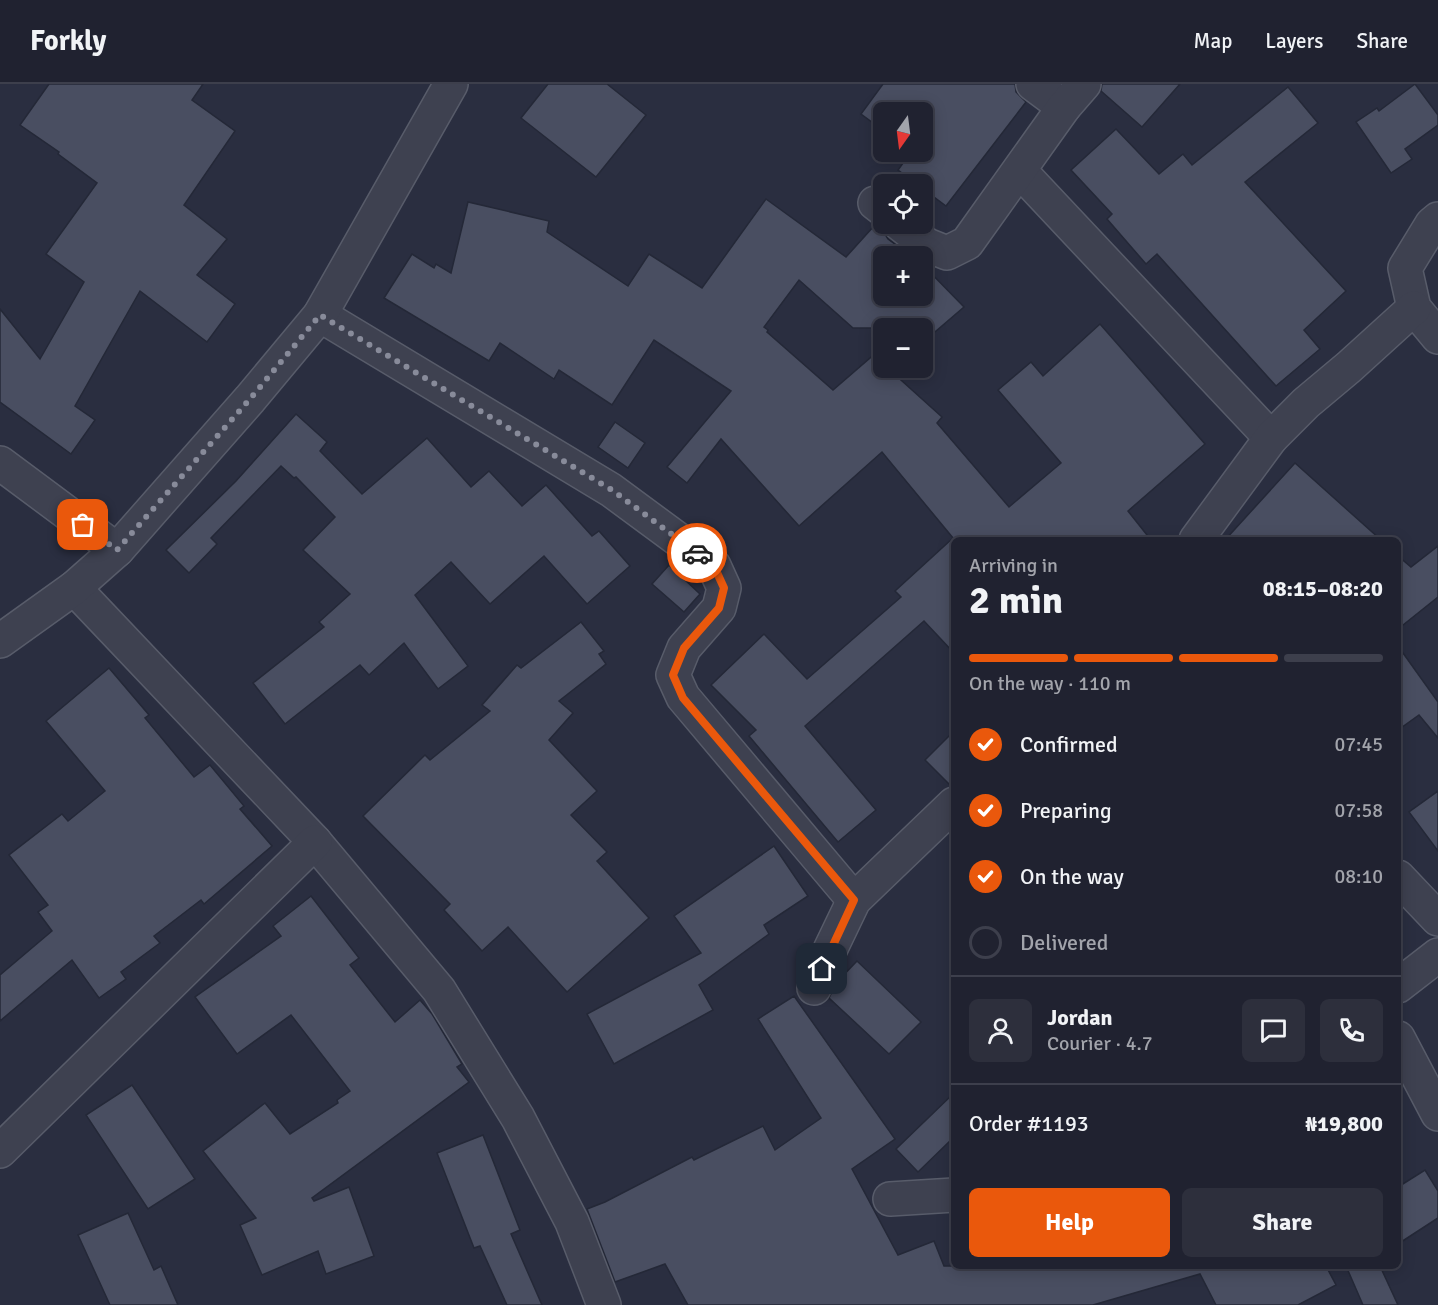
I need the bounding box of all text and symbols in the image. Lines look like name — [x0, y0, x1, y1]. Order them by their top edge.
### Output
text: Forkly — [30, 24, 106, 58]
text: Map — [1194, 28, 1232, 54]
text: Layers — [1265, 28, 1323, 54]
text: Share — [1356, 28, 1408, 54]
north arrow — [873, 102, 933, 162]
map controls — [873, 102, 933, 378]
button: locate — [873, 174, 933, 234]
button: + — [873, 246, 933, 306]
button: − — [873, 318, 933, 378]
pin — [57, 499, 108, 550]
icon: bag — [66, 508, 99, 541]
courier — [667, 523, 727, 583]
icon: car — [681, 537, 714, 570]
text: Arriving in — [969, 553, 1058, 578]
text: 08:15–08:20 — [1263, 575, 1383, 602]
text: 2 min — [969, 576, 1063, 624]
text: On the way · 110 m — [969, 671, 1131, 696]
icon: check — [969, 728, 1002, 761]
text: Confirmed — [1020, 731, 1118, 758]
text: 07:45 — [1334, 732, 1383, 757]
icon: check — [969, 794, 1002, 827]
text: Preparing — [1020, 797, 1112, 824]
text: 07:58 — [1334, 798, 1383, 823]
icon: check — [969, 860, 1002, 893]
text: On the way — [1020, 863, 1124, 890]
text: 08:10 — [1334, 864, 1383, 889]
text: Delivered — [1020, 929, 1108, 956]
pin — [796, 943, 847, 994]
icon: home — [805, 952, 838, 985]
button: person — [969, 999, 1032, 1062]
button: chat — [1242, 999, 1305, 1062]
button: phone — [1320, 999, 1383, 1062]
text: Jordan — [1047, 1004, 1113, 1031]
text: Courier · 4.7 — [1047, 1031, 1153, 1056]
text: Order #1193 — [969, 1110, 1089, 1137]
text: ₦19,800 — [1305, 1110, 1383, 1137]
button: Help — [969, 1188, 1170, 1257]
button: Share — [1182, 1188, 1383, 1257]

